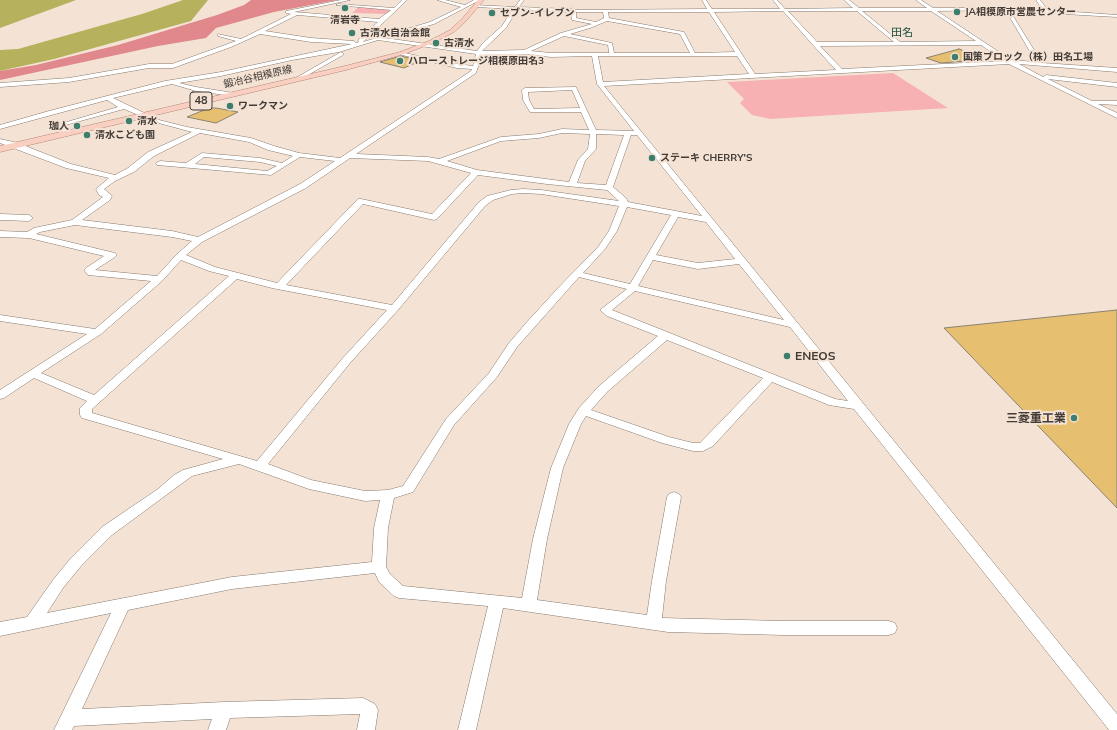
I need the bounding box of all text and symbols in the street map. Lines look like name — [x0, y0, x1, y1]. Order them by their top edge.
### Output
marker: 清岩寺 — [340, 3, 350, 13]
place label: JA相模原市営農センター — [965, 6, 1076, 18]
place label: セブン-イレブン — [500, 7, 574, 19]
marker: JA相模原市営農センター — [952, 7, 962, 17]
marker: セブン-イレブン — [487, 8, 497, 18]
place label: 清岩寺 — [330, 14, 360, 26]
district label: 田名 — [891, 26, 913, 40]
place label: 古清水自治会館 — [360, 27, 430, 39]
marker: 古清水自治会館 — [347, 28, 357, 38]
place label: 古清水 — [444, 37, 474, 49]
marker: 古清水 — [431, 38, 441, 48]
place label: 国策ブロック（株）田名工場 — [963, 51, 1093, 63]
marker: 国策ブロック（株）田名工場 — [950, 52, 960, 62]
place label: ハローストレージ相模原田名3 — [408, 55, 544, 67]
marker: ハローストレージ相模原田名3 — [395, 56, 405, 66]
street label: 鍛冶谷相模原線 — [223, 63, 293, 91]
road number: 48 — [190, 92, 212, 110]
place label: ワークマン — [238, 100, 288, 112]
marker: ワークマン — [225, 101, 235, 111]
place label: 清水 — [137, 115, 157, 127]
marker: 清水 — [124, 116, 134, 126]
place label: 珈人 — [49, 120, 69, 132]
marker: 珈人 — [72, 121, 82, 131]
place label: 清水こども園 — [95, 129, 155, 141]
marker: 清水こども園 — [82, 130, 92, 140]
place label: ステーキ CHERRY'S — [660, 152, 752, 164]
marker: ステーキ CHERRY'S — [647, 153, 657, 163]
place label: ENEOS — [795, 349, 836, 363]
marker: ENEOS — [782, 351, 792, 361]
place label: 三菱重工業 — [1006, 411, 1066, 425]
marker: 三菱重工業 — [1069, 413, 1079, 423]

